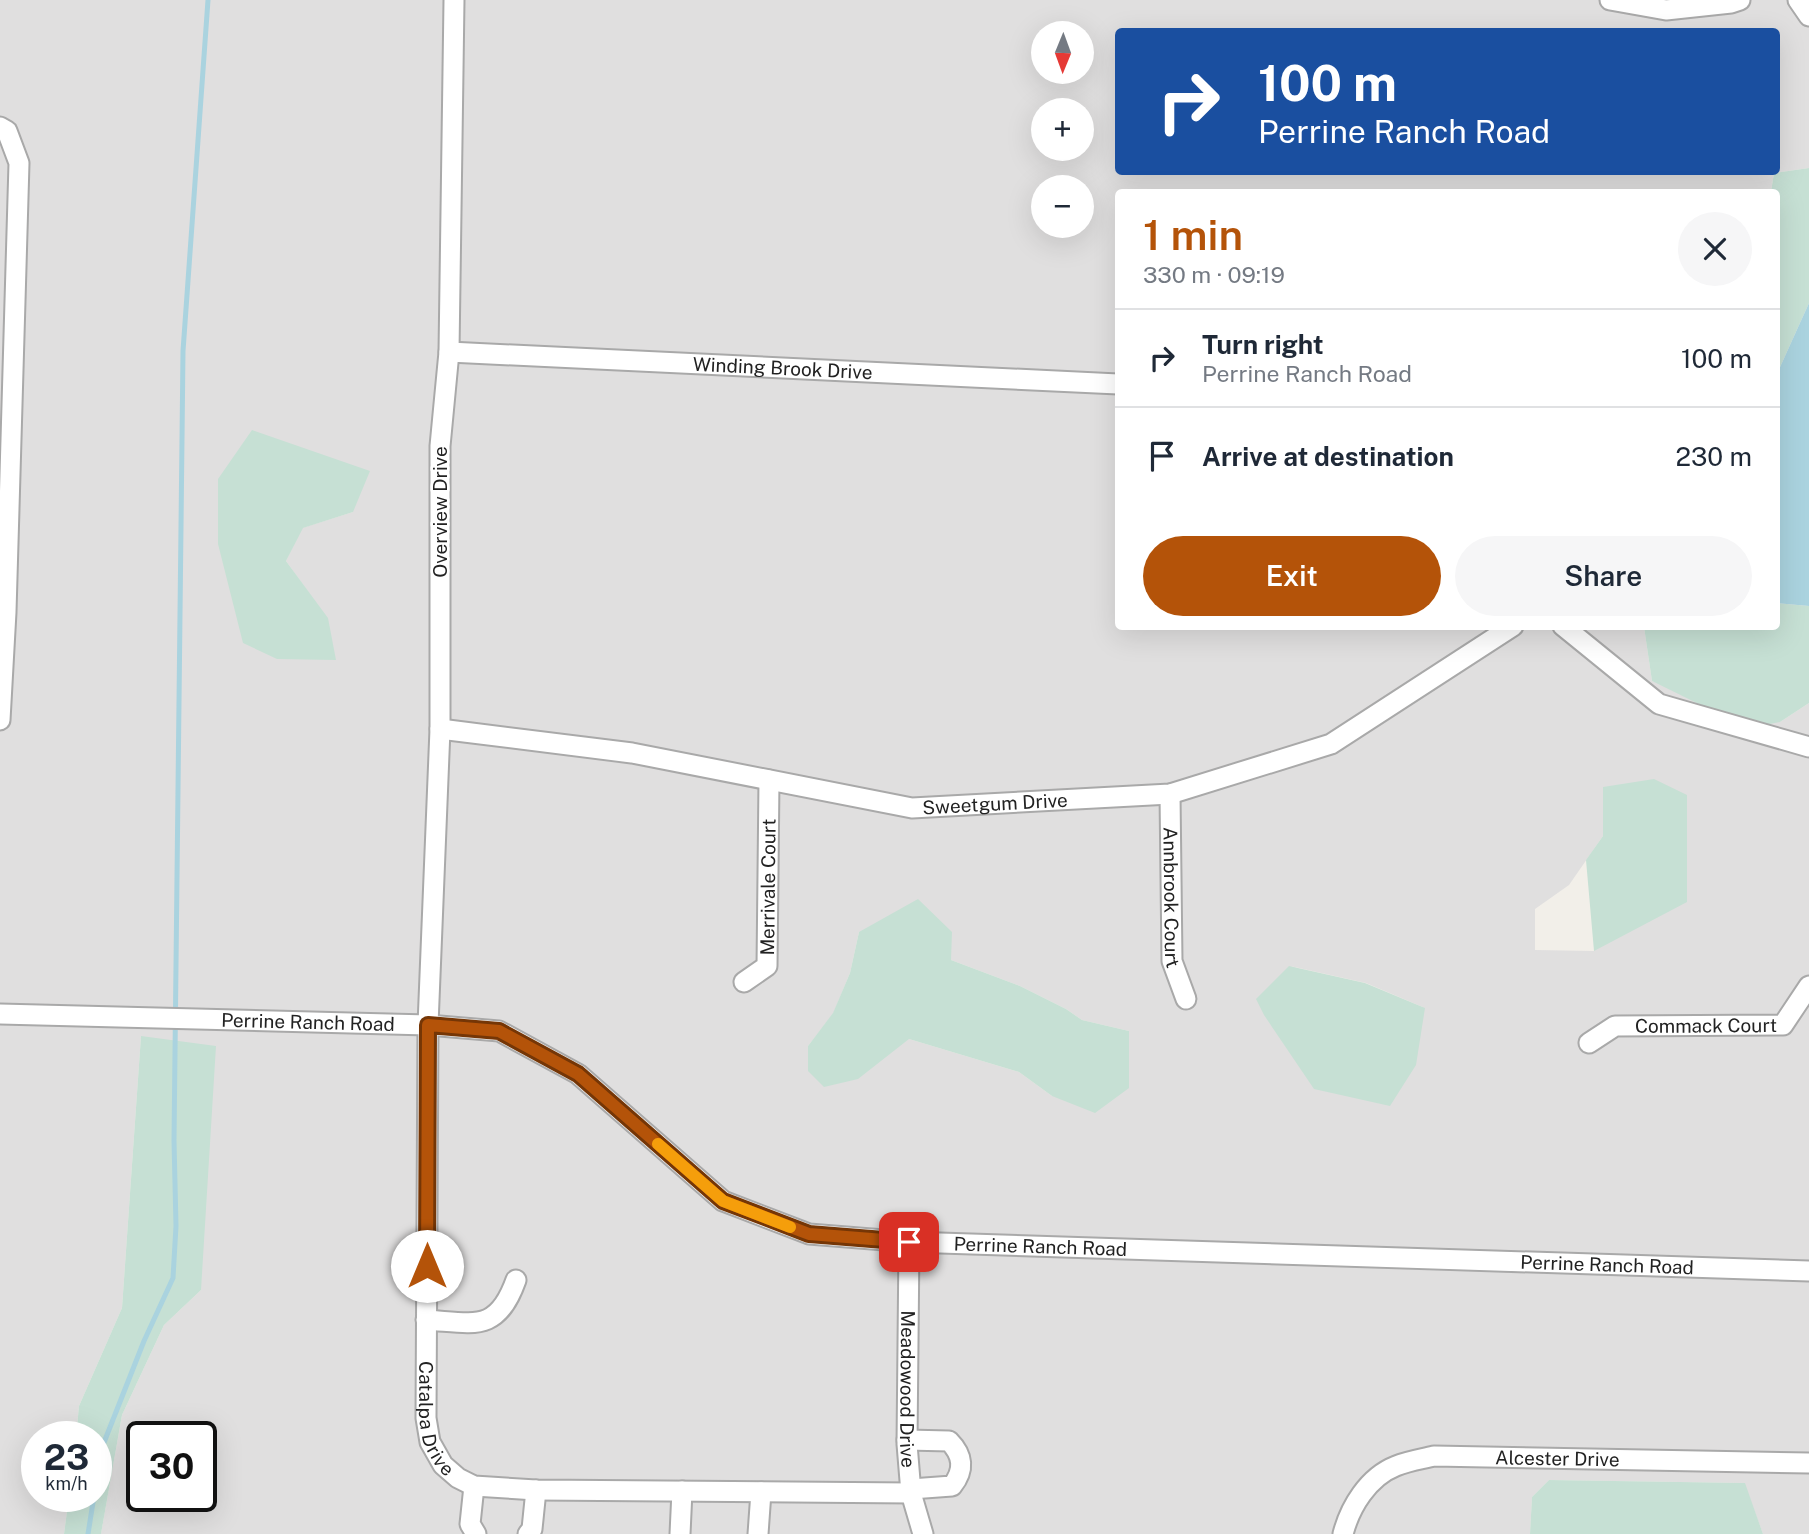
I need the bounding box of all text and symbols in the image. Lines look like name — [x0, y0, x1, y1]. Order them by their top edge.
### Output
north arrow — [1031, 21, 1094, 84]
map controls — [1031, 21, 1094, 238]
text: 100 m — [1258, 54, 1397, 112]
icon: right — [1143, 56, 1234, 147]
button: + — [1031, 98, 1094, 161]
text: Perrine Ranch Road — [1258, 113, 1550, 150]
button: − — [1031, 175, 1094, 238]
text: 1 min — [1143, 210, 1243, 259]
button: close — [1678, 212, 1752, 286]
text: 330 m · 09:19 — [1143, 261, 1285, 288]
text: Turn right — [1202, 329, 1324, 360]
icon: right — [1143, 339, 1181, 377]
text: 100 m — [1681, 343, 1752, 374]
street label: Winding Brook Drive — [692, 353, 873, 383]
text: Perrine Ranch Road — [1202, 360, 1412, 387]
icon: arrive — [1143, 437, 1181, 475]
text: Arrive at destination — [1202, 441, 1454, 472]
text: 230 m — [1676, 441, 1752, 472]
street label: Overview Drive — [429, 446, 451, 578]
button: Exit — [1143, 536, 1441, 616]
button: Share — [1455, 536, 1752, 616]
street label: Sweetgum Drive — [922, 789, 1068, 818]
street label: Merrivale Court — [756, 818, 780, 956]
street label: Annbrook Court — [1159, 827, 1184, 971]
street label: Perrine Ranch Road — [221, 1009, 395, 1035]
street label: Commack Court — [1635, 1014, 1777, 1037]
pin — [879, 1212, 939, 1272]
icon: arrive — [890, 1223, 928, 1261]
position arrow — [390, 1229, 464, 1303]
street label: Perrine Ranch Road — [953, 1232, 1128, 1260]
street label: Perrine Ranch Road — [1520, 1251, 1694, 1278]
street label: Meadowood Drive — [896, 1310, 920, 1469]
street label: Catalpa Drive — [415, 1361, 458, 1480]
speed limit sign: 30 — [126, 1421, 217, 1512]
text: 23 — [44, 1437, 89, 1478]
street label: Alcester Drive — [1495, 1446, 1620, 1470]
text: km/h — [45, 1473, 88, 1494]

